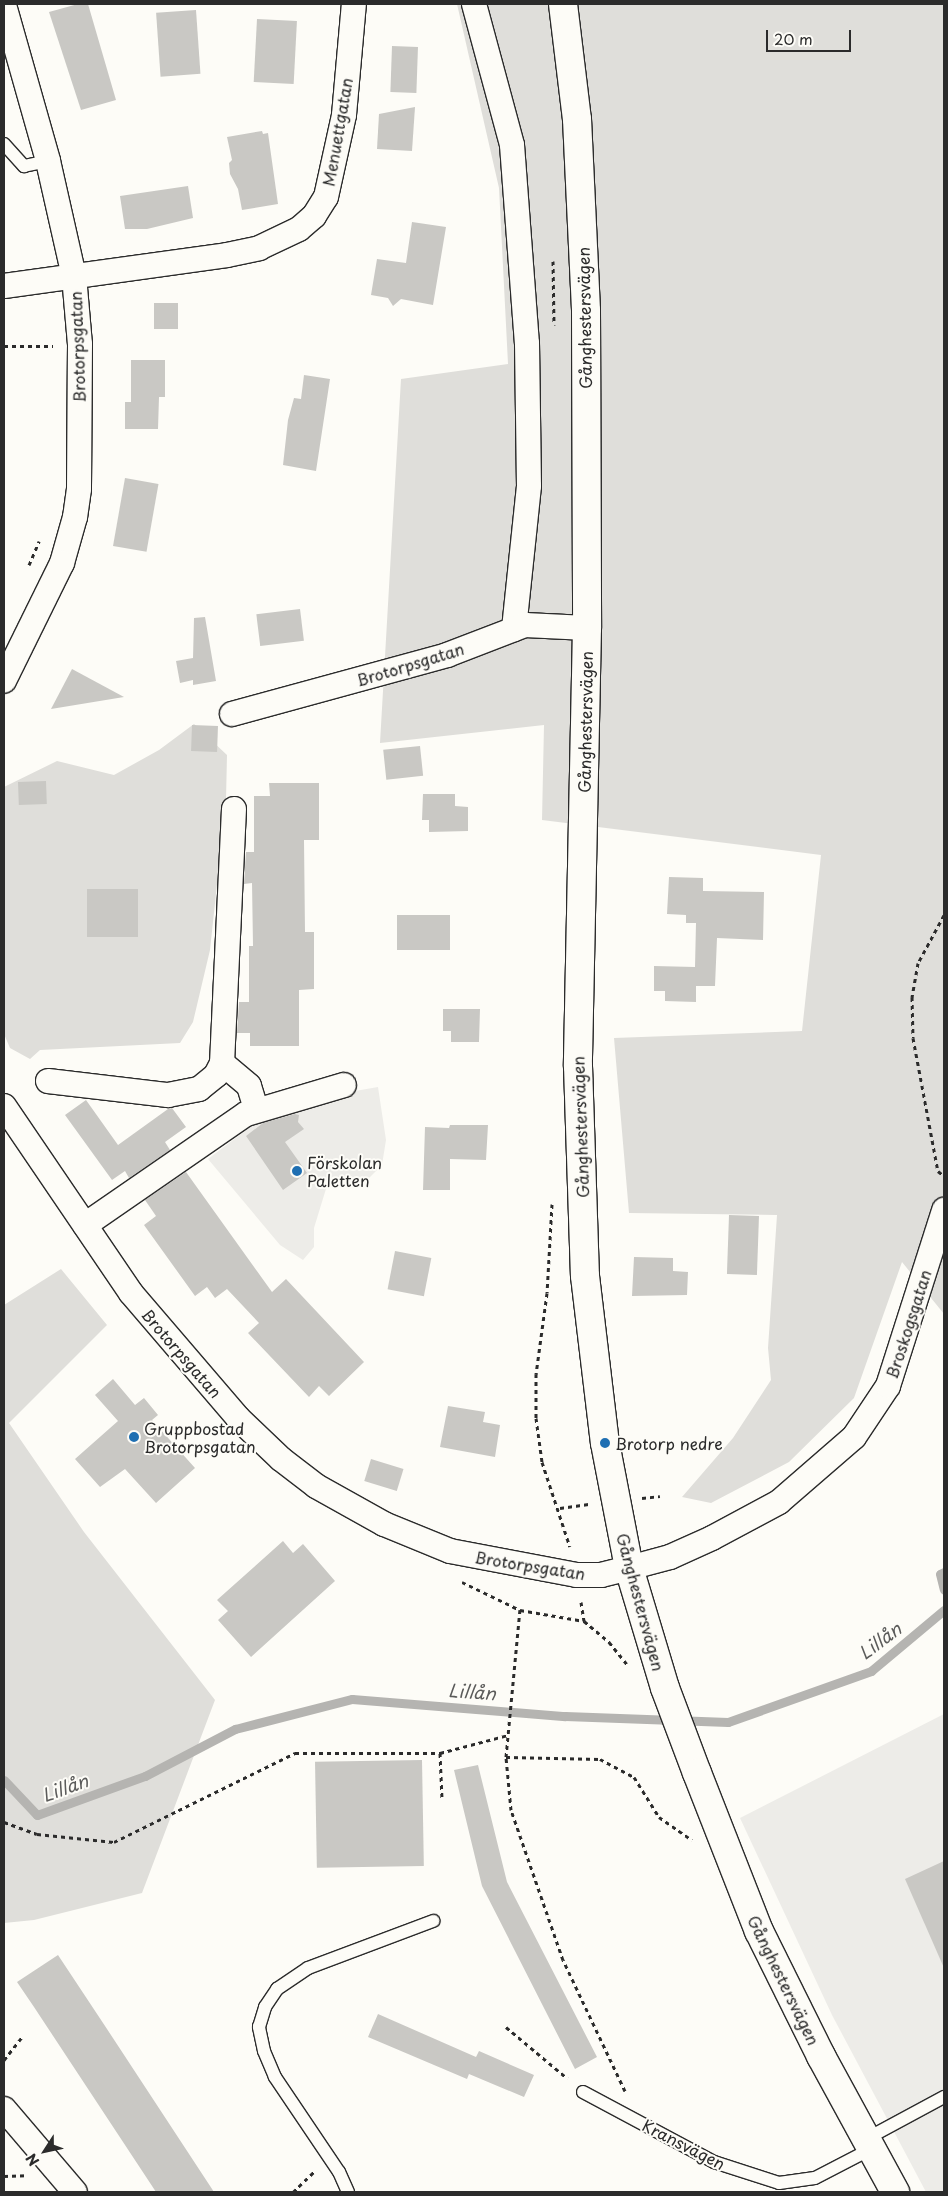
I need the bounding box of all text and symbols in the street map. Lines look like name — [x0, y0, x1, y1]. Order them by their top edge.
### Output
scale bar — [768, 20, 853, 52]
text: 20 m — [774, 27, 813, 50]
street label: Menuettgatan — [318, 76, 356, 188]
street label: Gånghestersvägen — [573, 247, 595, 389]
street label: Brotorpsgatan — [65, 291, 89, 403]
street label: Brotorpsgatan — [354, 639, 466, 689]
street label: Gånghestersvägen — [574, 651, 596, 793]
street label: Gånghestersvägen — [568, 1056, 592, 1198]
place label: Förskolan Paletten — [307, 1152, 382, 1190]
marker: Förskolan Paletten — [291, 1165, 303, 1177]
street label: Broskogsgatan — [881, 1267, 935, 1381]
street label: Brotorpsgatan — [138, 1305, 226, 1401]
place label: Gruppbostad Brotorpsgatan — [144, 1418, 256, 1456]
marker: Gruppbostad Brotorpsgatan — [128, 1431, 140, 1443]
place label: Brotorp nedre — [615, 1433, 722, 1453]
marker: Brotorp nedre — [599, 1437, 611, 1449]
street label: Gånghestersvägen — [613, 1531, 669, 1673]
street label: Brotorpsgatan — [473, 1547, 587, 1583]
water label: Lillån — [855, 1618, 905, 1664]
water label: Lillån — [448, 1680, 496, 1704]
water label: Lillån — [39, 1770, 91, 1806]
street label: Gånghestersvägen — [744, 1912, 824, 2048]
street label: Kransvägen — [639, 2115, 729, 2173]
north arrow — [20, 2126, 70, 2176]
text: N — [21, 2149, 44, 2170]

